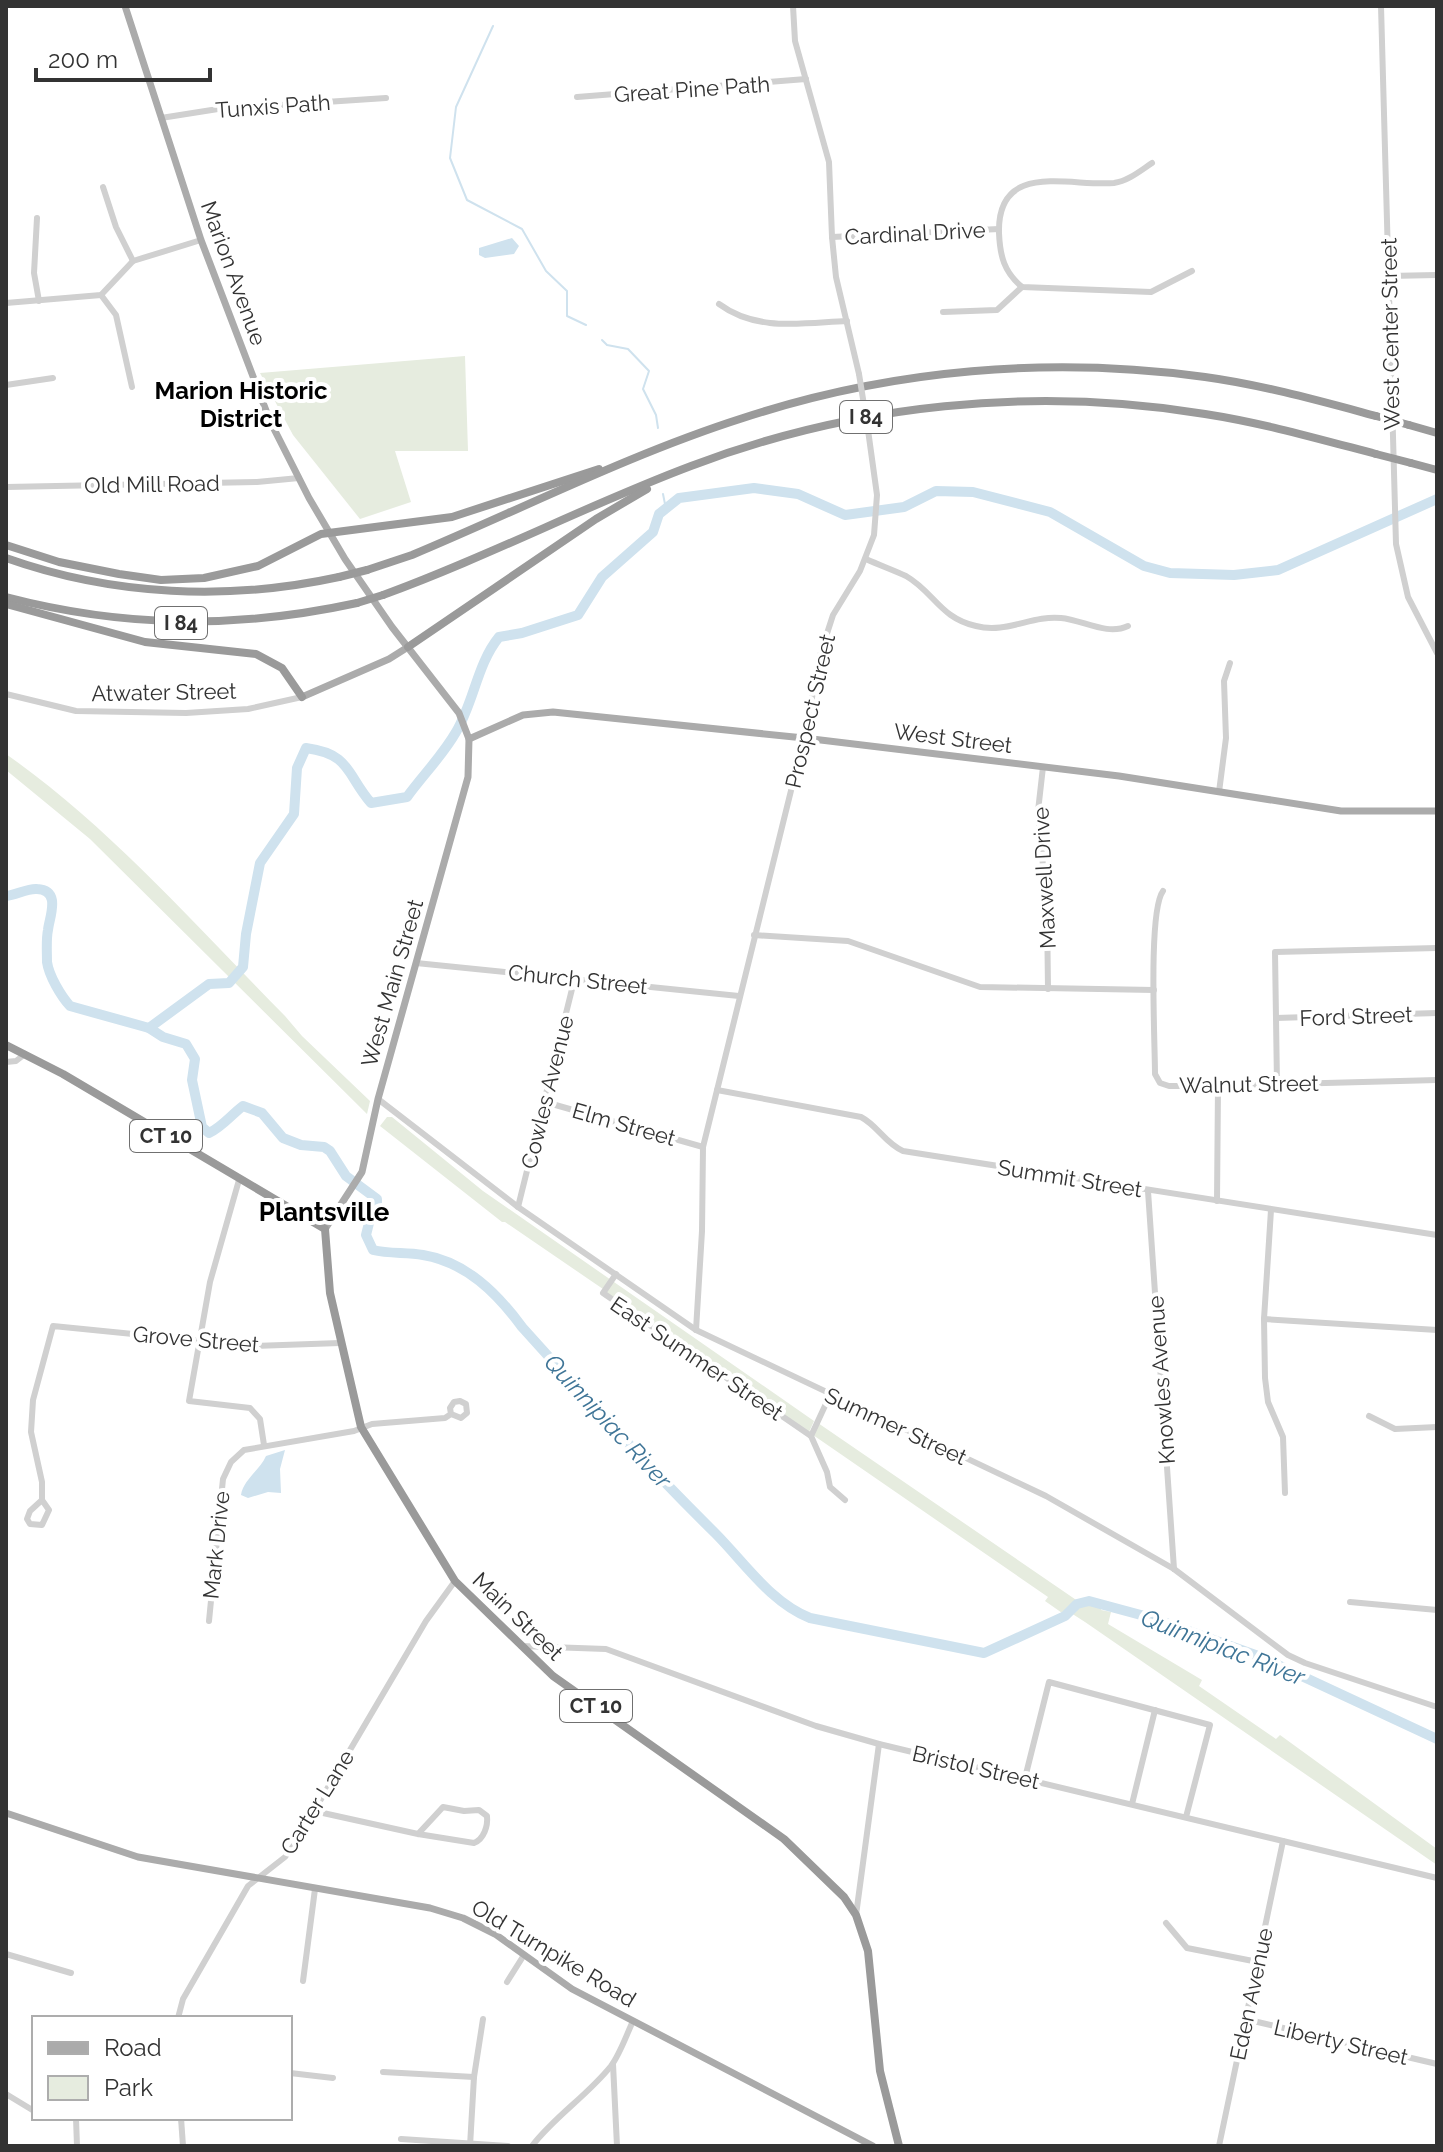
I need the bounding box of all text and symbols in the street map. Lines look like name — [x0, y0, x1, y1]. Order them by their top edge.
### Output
scale bar — [36, 32, 210, 82]
text: 200 m — [48, 45, 118, 74]
street label: Great Pine Path — [613, 71, 771, 107]
street label: Tunxis Path — [215, 89, 331, 123]
street label: Marion Avenue — [196, 197, 272, 349]
street label: Cardinal Drive — [844, 216, 986, 250]
street label: West Center Street — [1375, 237, 1405, 431]
district label: Marion Historic District — [155, 376, 328, 433]
road number: I 84 — [840, 401, 892, 433]
street label: Old Mill Road — [84, 470, 220, 498]
road number: I 84 — [155, 607, 207, 639]
street label: Prospect Street — [780, 631, 841, 791]
street label: Atwater Street — [91, 678, 237, 706]
street label: West Street — [892, 718, 1014, 758]
street label: Maxwell Drive — [1027, 806, 1061, 950]
street label: West Main Street — [356, 895, 429, 1070]
street label: Church Street — [507, 959, 650, 999]
street label: Ford Street — [1299, 1001, 1414, 1031]
street label: Cowles Avenue — [515, 1012, 579, 1171]
street label: Walnut Street — [1179, 1070, 1320, 1098]
street label: Elm Street — [569, 1097, 679, 1151]
road number: CT 10 — [130, 1120, 202, 1152]
street label: Summit Street — [996, 1154, 1145, 1202]
district label: Plantsville — [259, 1197, 390, 1227]
street label: East Summer Street — [606, 1291, 789, 1426]
street label: Knowles Avenue — [1142, 1295, 1180, 1465]
street label: Grove Street — [132, 1321, 261, 1358]
water label: Quinnipiac River — [538, 1348, 678, 1495]
street label: Summer Street — [821, 1382, 972, 1470]
street label: Mark Drive — [197, 1490, 235, 1600]
street label: Main Street — [467, 1567, 569, 1666]
water label: Quinnipiac River — [1137, 1602, 1310, 1692]
road number: CT 10 — [560, 1690, 632, 1722]
street label: Bristol Street — [910, 1740, 1043, 1794]
street label: Carter Lane — [275, 1745, 359, 1859]
street label: Old Turnpike Road — [467, 1894, 641, 2012]
street label: Eden Avenue — [1224, 1925, 1278, 2063]
street label: Liberty Street — [1271, 2014, 1411, 2070]
legend — [32, 2016, 292, 2120]
text: Road — [104, 2033, 162, 2062]
text: Park — [104, 2073, 153, 2102]

